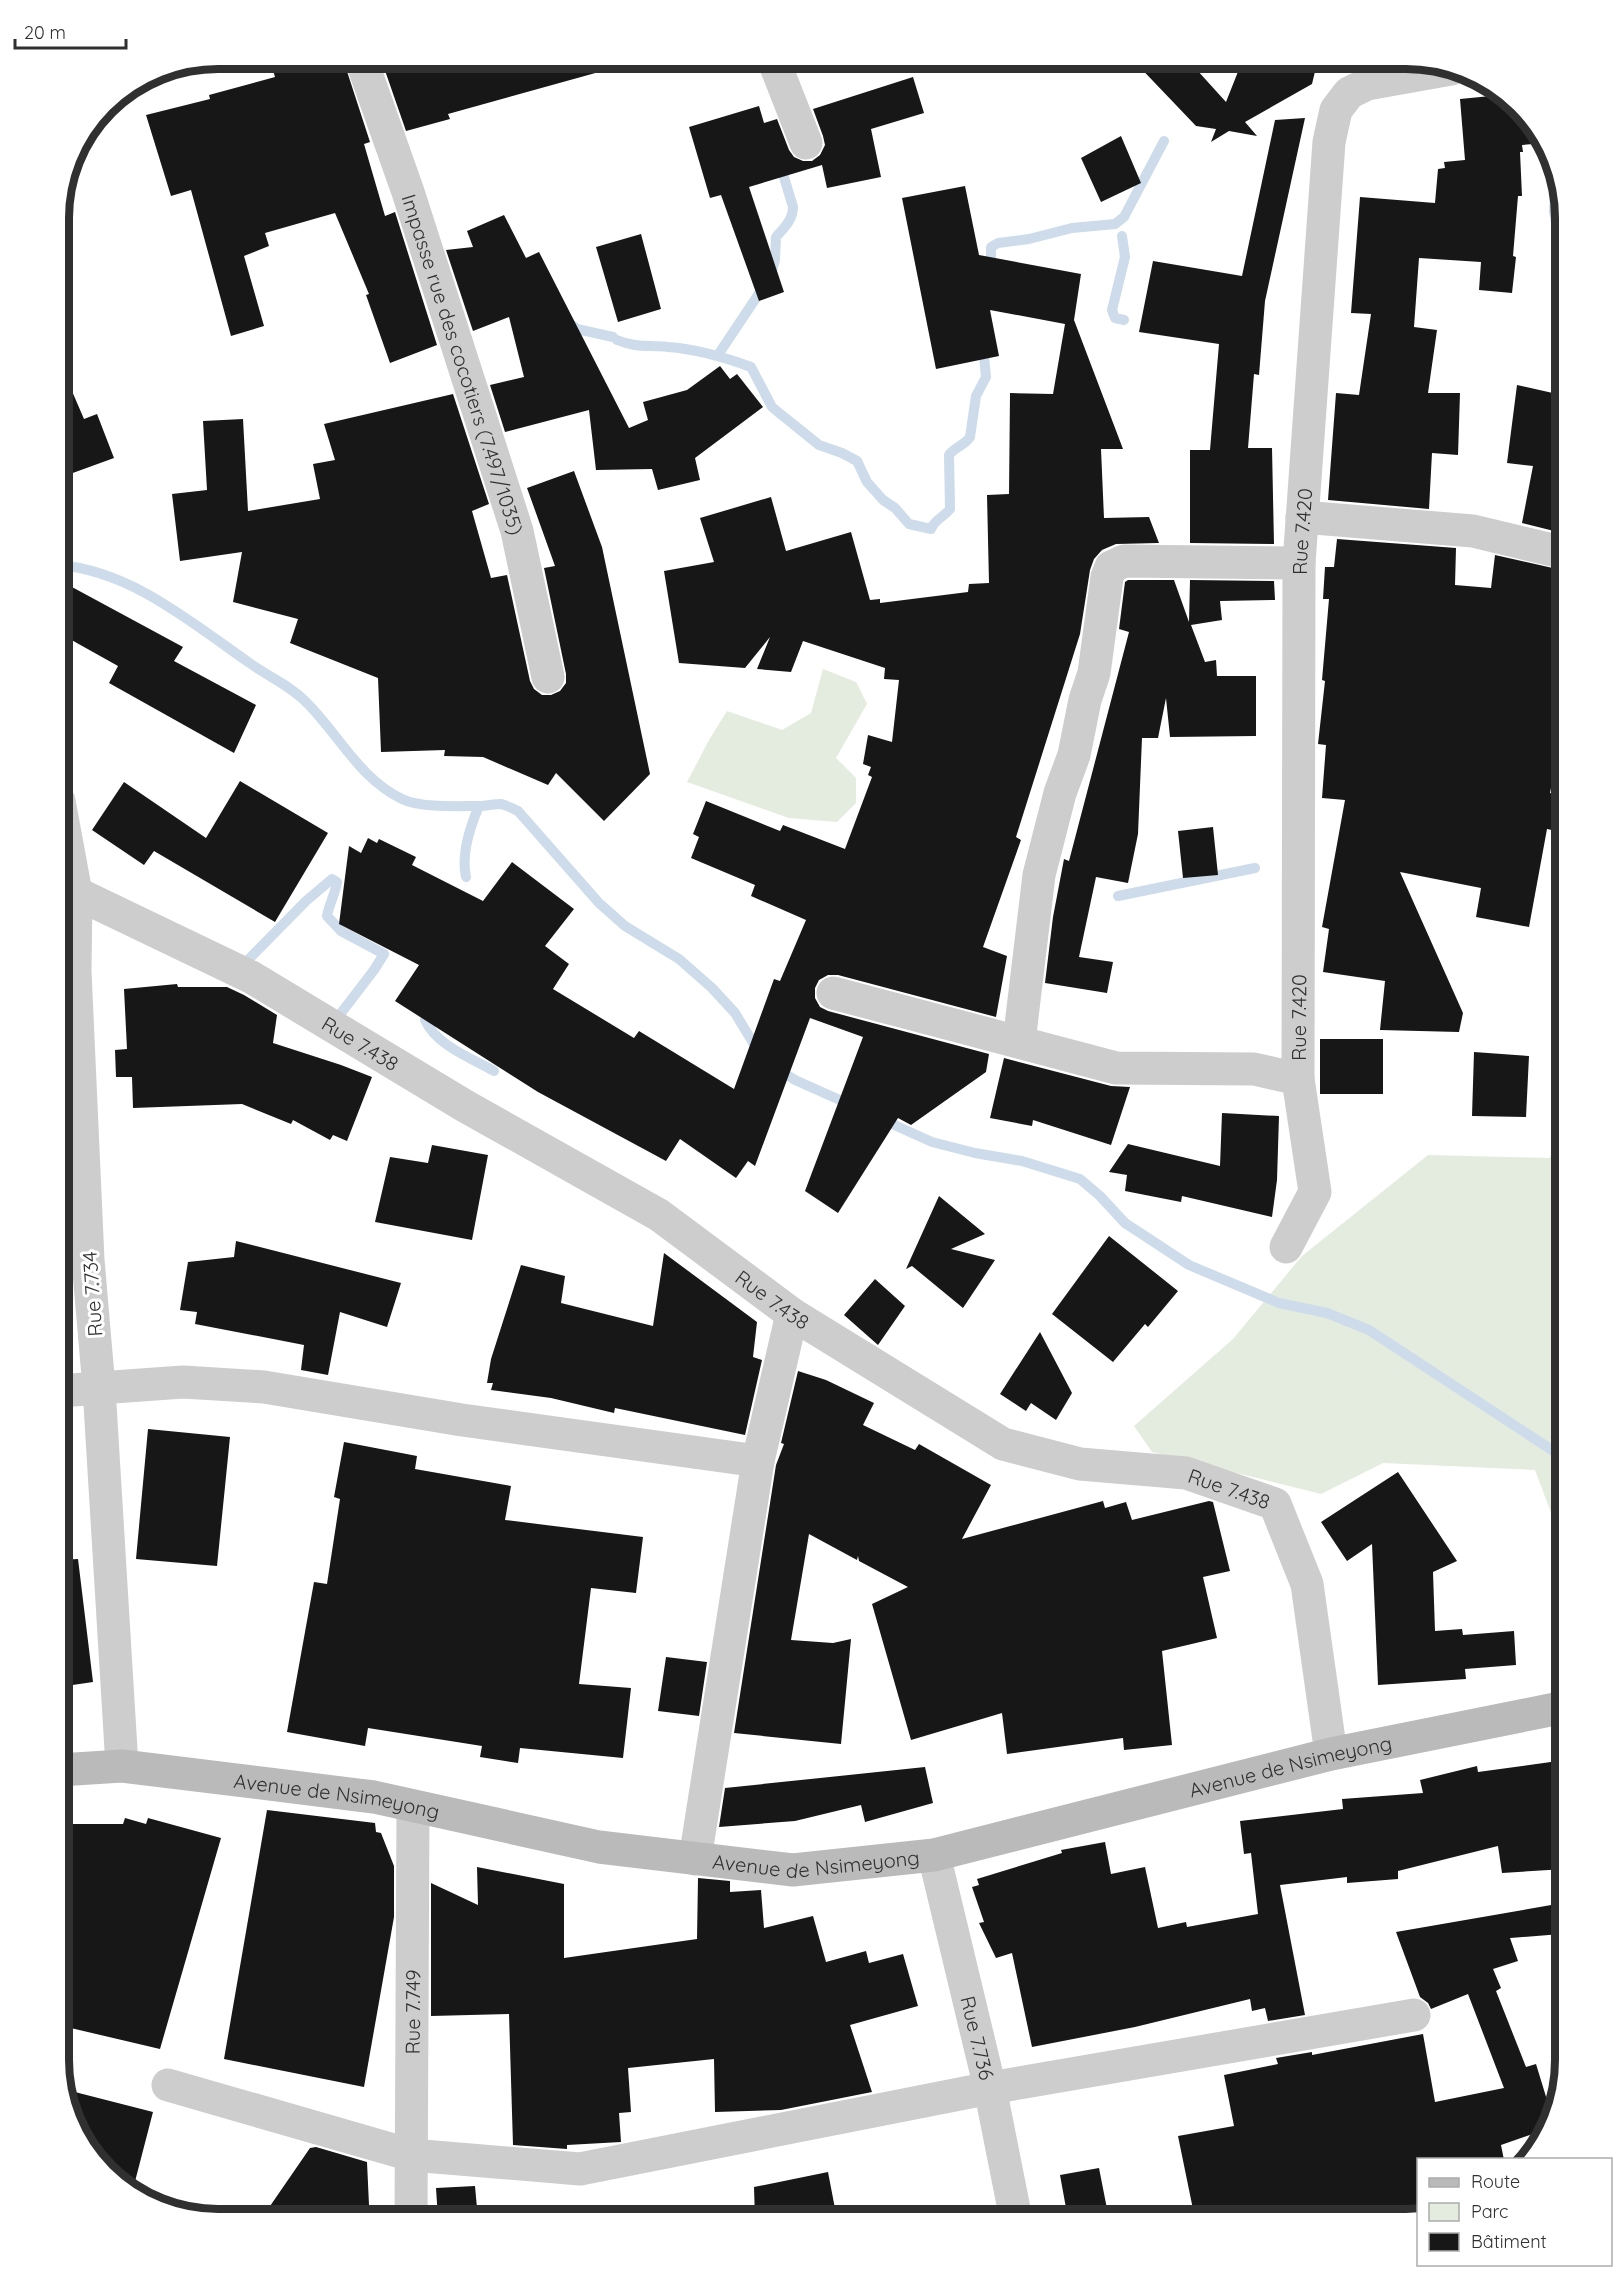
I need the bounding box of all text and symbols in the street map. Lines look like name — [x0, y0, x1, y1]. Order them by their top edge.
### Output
scale bar — [15, 12, 126, 50]
text: 20 m — [24, 21, 66, 44]
street label: Impasse rue des cocotiers (7.497/1035) — [397, 191, 530, 538]
street label: Rue 7.420 — [1286, 487, 1317, 575]
street label: Rue 7.420 — [1286, 974, 1311, 1061]
street label: Rue 7.438 — [318, 1010, 403, 1076]
street label: Rue 7.734 — [77, 1251, 107, 1337]
street label: Rue 7.438 — [731, 1264, 814, 1334]
street label: Rue 7.438 — [1185, 1462, 1274, 1514]
street label: Avenue de Nsimeyong — [1186, 1730, 1394, 1802]
street label: Avenue de Nsimeyong — [233, 1767, 442, 1824]
street label: Avenue de Nsimeyong — [711, 1844, 921, 1883]
street label: Rue 7.749 — [399, 1970, 425, 2054]
street label: Rue 7.736 — [956, 1993, 1000, 2083]
legend — [1417, 2158, 1612, 2266]
text: Route — [1471, 2170, 1520, 2193]
text: Parc — [1471, 2200, 1508, 2223]
text: Bâtiment — [1471, 2230, 1547, 2253]

